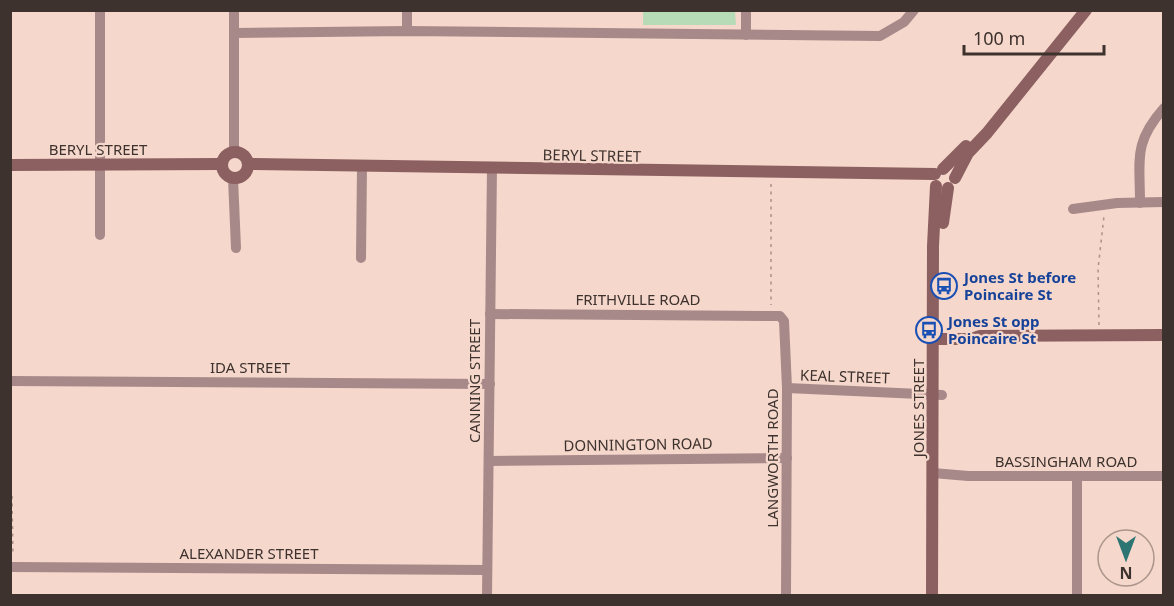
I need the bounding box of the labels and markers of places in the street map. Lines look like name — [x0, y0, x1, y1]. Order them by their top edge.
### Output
place label: Jones St before Poincaire St — [962, 267, 1076, 304]
bus stop icon: Jones St before Poincaire St — [929, 271, 959, 301]
place label: Jones St opp Poincaire St — [946, 311, 1040, 348]
bus stop icon: Jones St opp Poincaire St — [914, 315, 944, 345]

